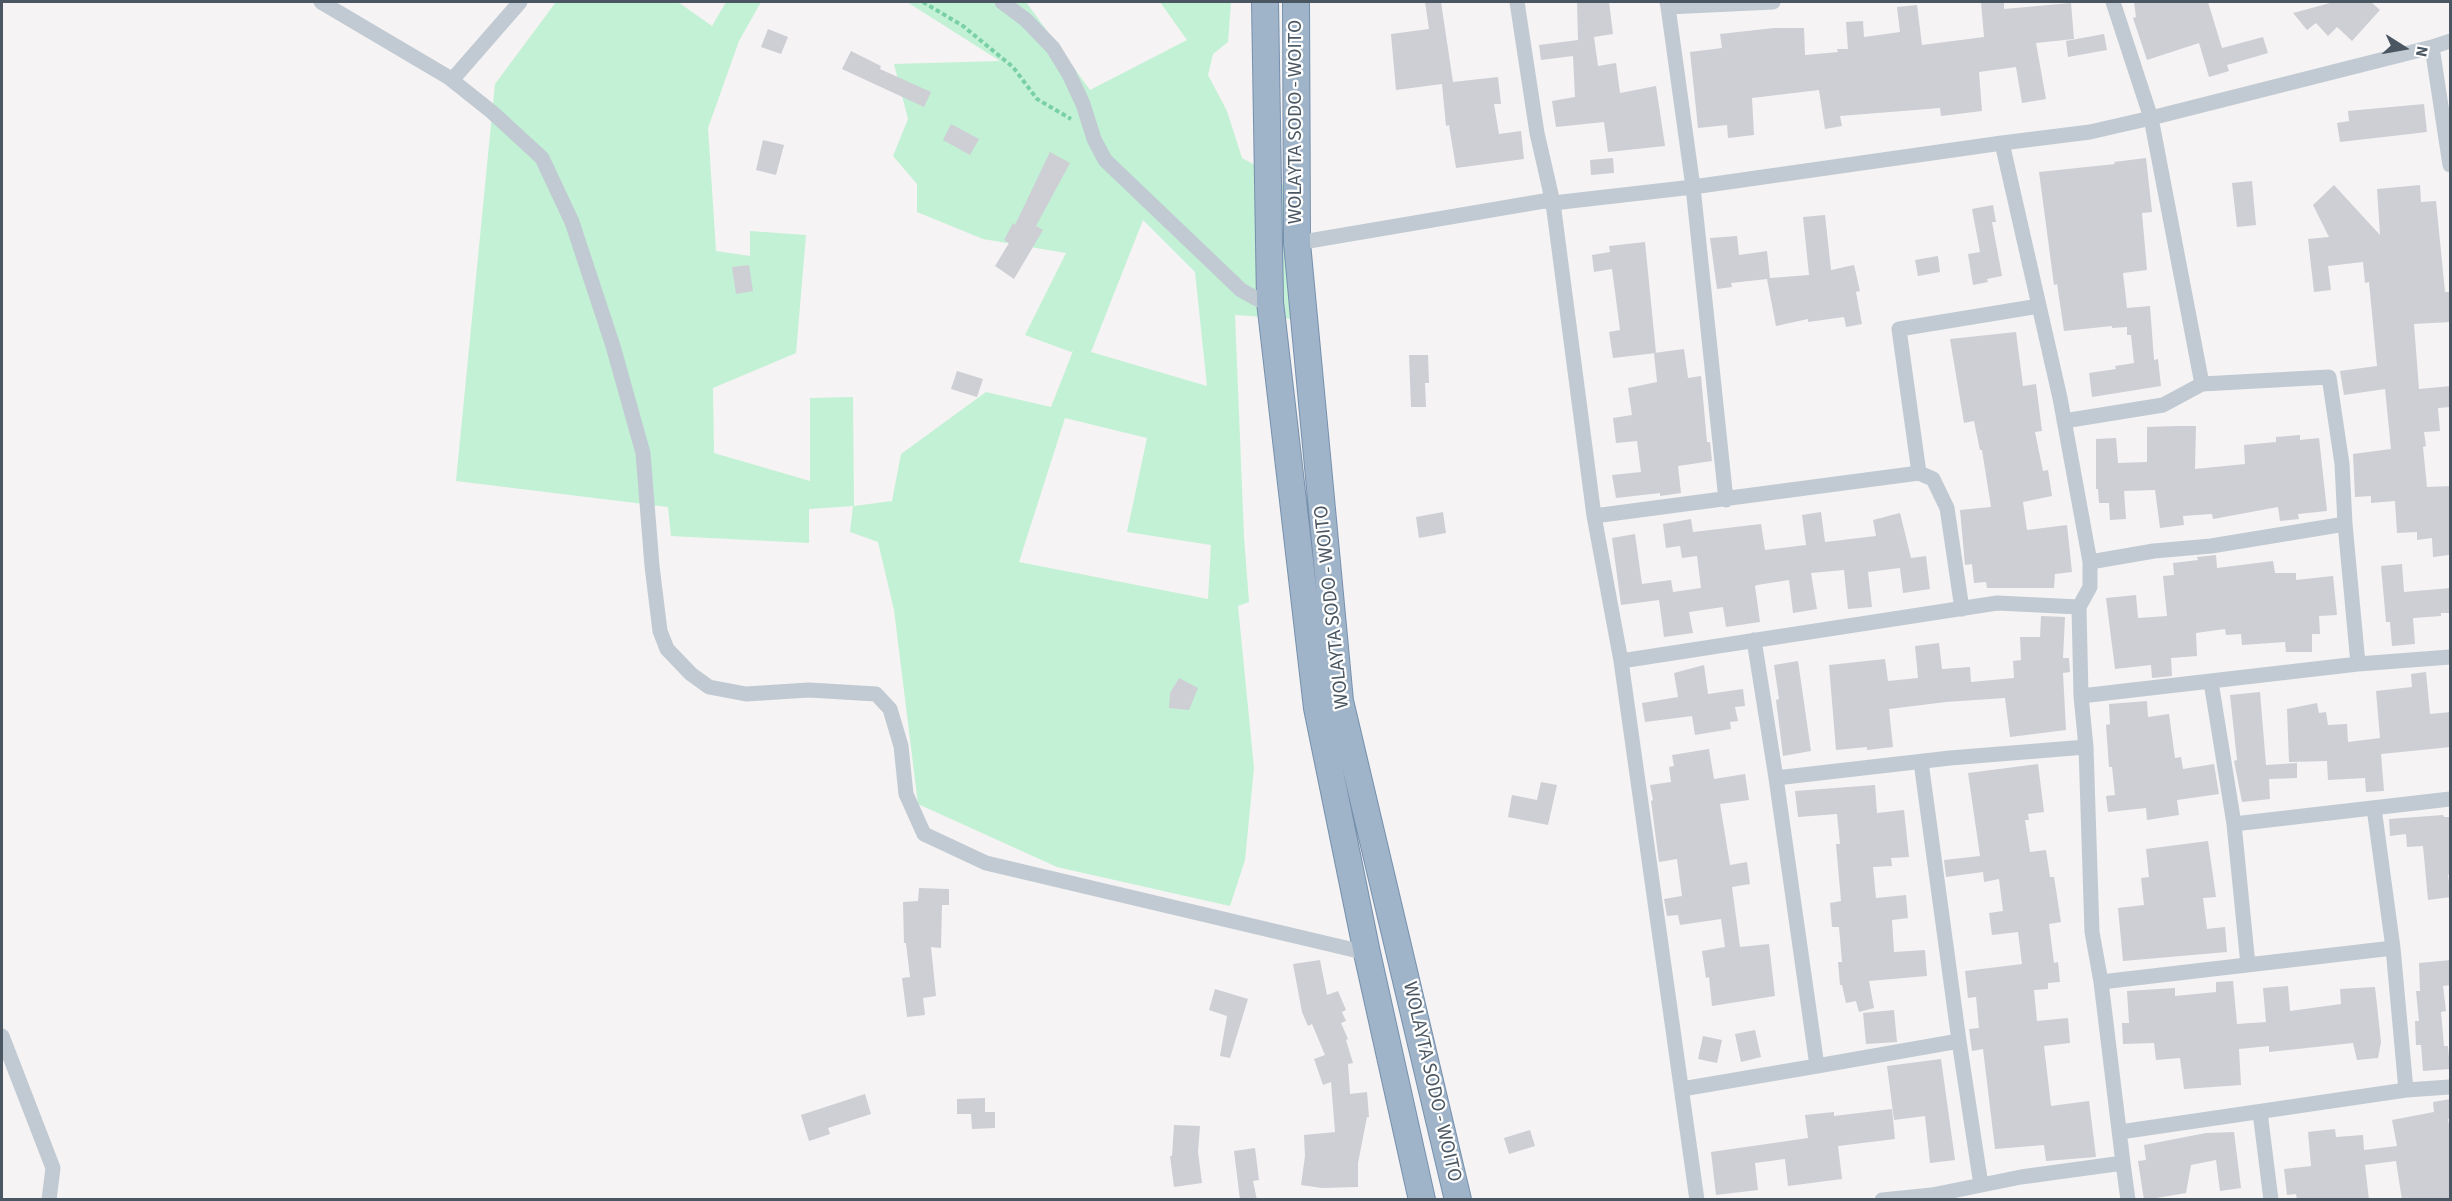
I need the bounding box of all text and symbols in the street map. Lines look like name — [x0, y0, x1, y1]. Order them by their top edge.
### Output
north arrow — [2374, 18, 2434, 78]
street label: WOLAYTA SODO - WOITO — [1285, 20, 1309, 224]
text: N — [2410, 44, 2433, 59]
street label: WOLAYTA SODO - WOITO — [1310, 504, 1356, 710]
street label: WOLAYTA SODO - WOITO — [1396, 980, 1466, 1184]

